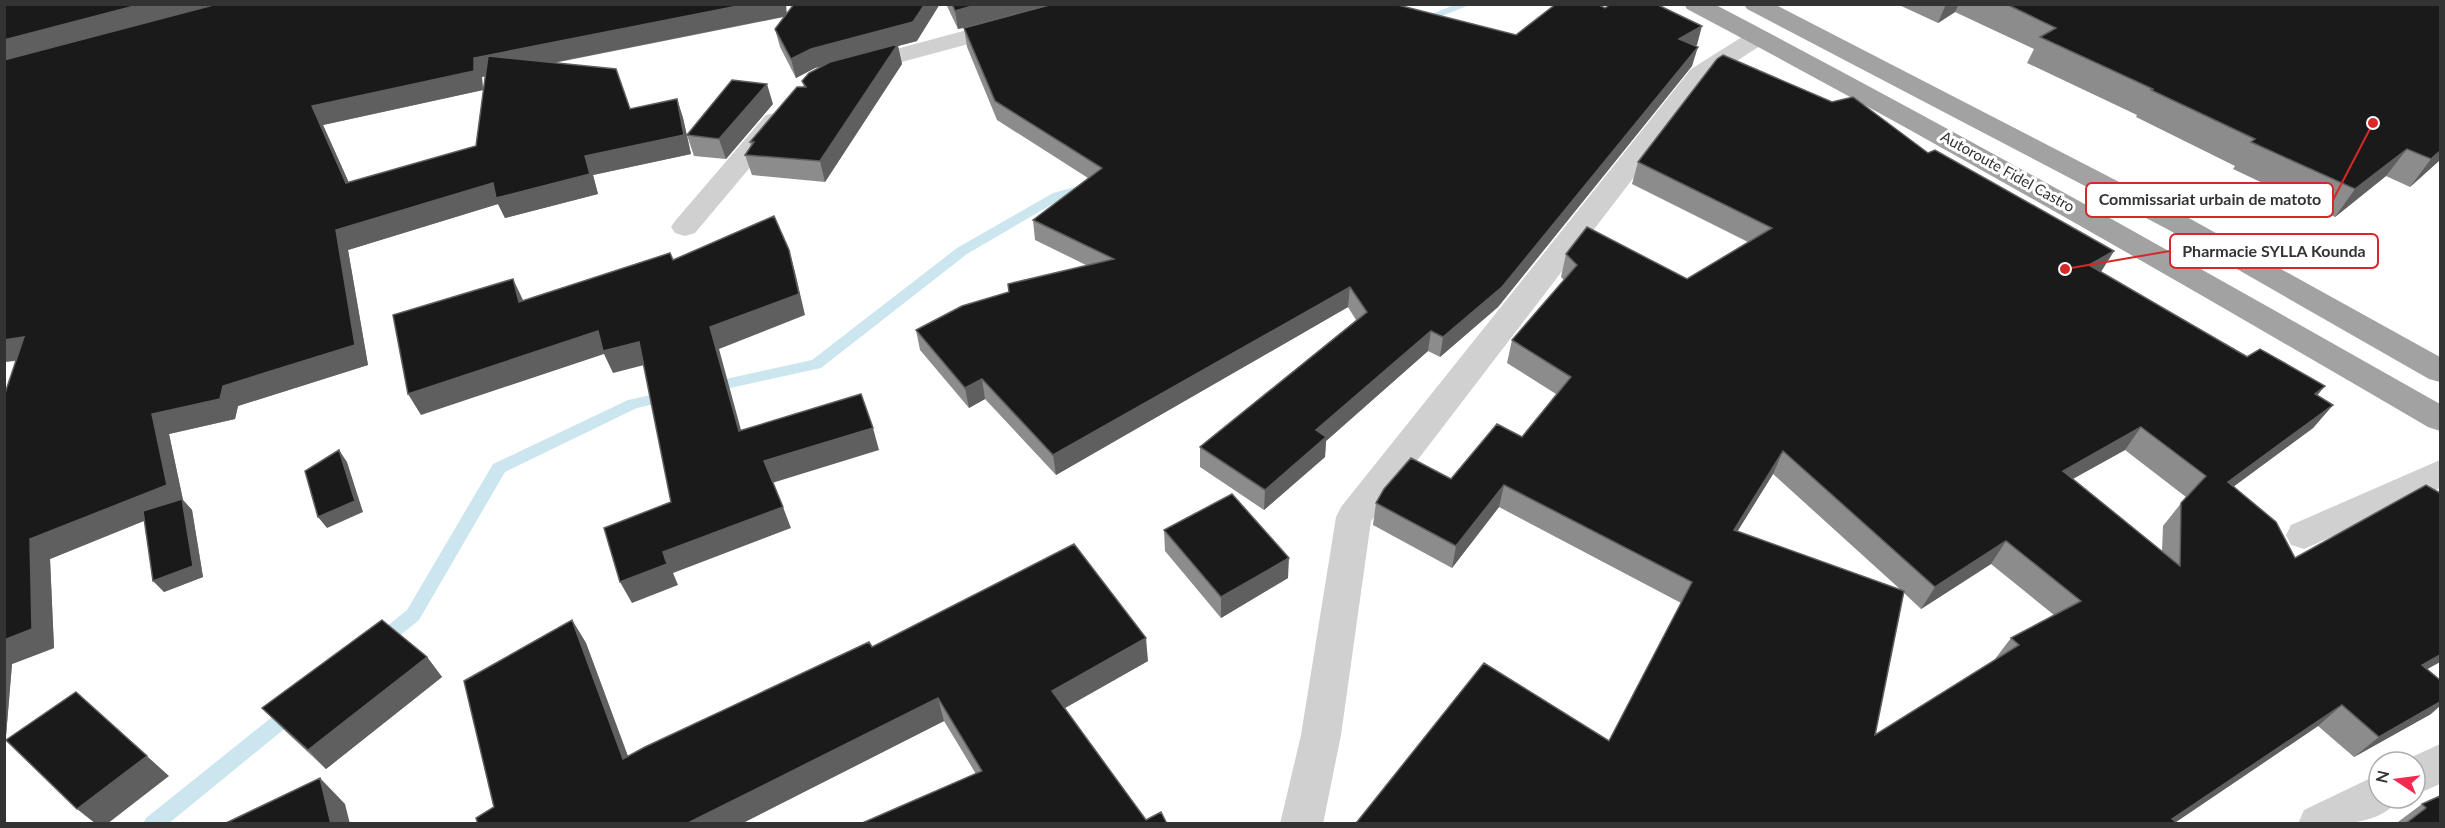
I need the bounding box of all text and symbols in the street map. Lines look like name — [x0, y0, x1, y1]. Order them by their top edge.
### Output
street label: Autoroute Fidel Castro — [1938, 127, 2078, 215]
callout: Commissariat urbain de matoto — [2086, 183, 2333, 217]
text: Commissariat urbain de matoto — [2099, 189, 2321, 208]
callout: Pharmacie SYLLA Kounda — [2170, 234, 2378, 268]
text: Pharmacie SYLLA Kounda — [2182, 241, 2366, 260]
north arrow — [2367, 750, 2427, 810]
text: N — [2371, 768, 2393, 785]

